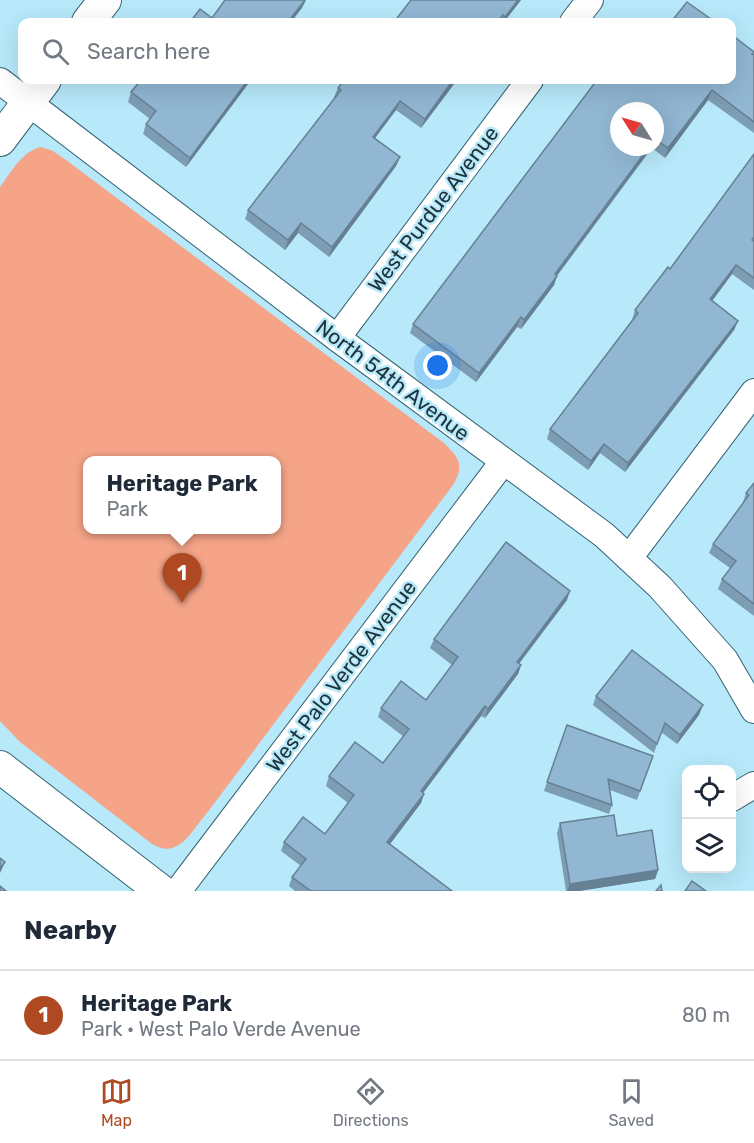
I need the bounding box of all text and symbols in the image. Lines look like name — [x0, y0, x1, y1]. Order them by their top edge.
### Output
search box — [18, 18, 736, 84]
icon: search — [39, 35, 72, 68]
text: Search here — [87, 38, 210, 65]
north arrow — [610, 102, 664, 156]
street label: West Purdue Avenue — [362, 121, 504, 297]
street label: North 54th Avenue — [311, 314, 475, 446]
your location — [423, 351, 452, 380]
popup — [83, 456, 281, 534]
text: Heritage Park — [106, 470, 258, 497]
text: Park — [106, 497, 148, 521]
pin: 1 — [162, 554, 201, 603]
street label: West Palo Verde Avenue — [261, 575, 421, 777]
map controls — [682, 765, 736, 873]
button: locate — [682, 765, 736, 819]
button: layers — [682, 819, 736, 873]
text: Nearby — [24, 915, 117, 946]
text: Heritage Park — [81, 990, 232, 1017]
text: 1 — [39, 1003, 48, 1027]
text: 80 m — [682, 1003, 730, 1027]
text: Park · West Palo Verde Avenue — [81, 1017, 361, 1041]
tab: Map — [100, 1075, 133, 1130]
tab: Directions — [333, 1075, 409, 1130]
tab: Saved — [608, 1075, 654, 1130]

